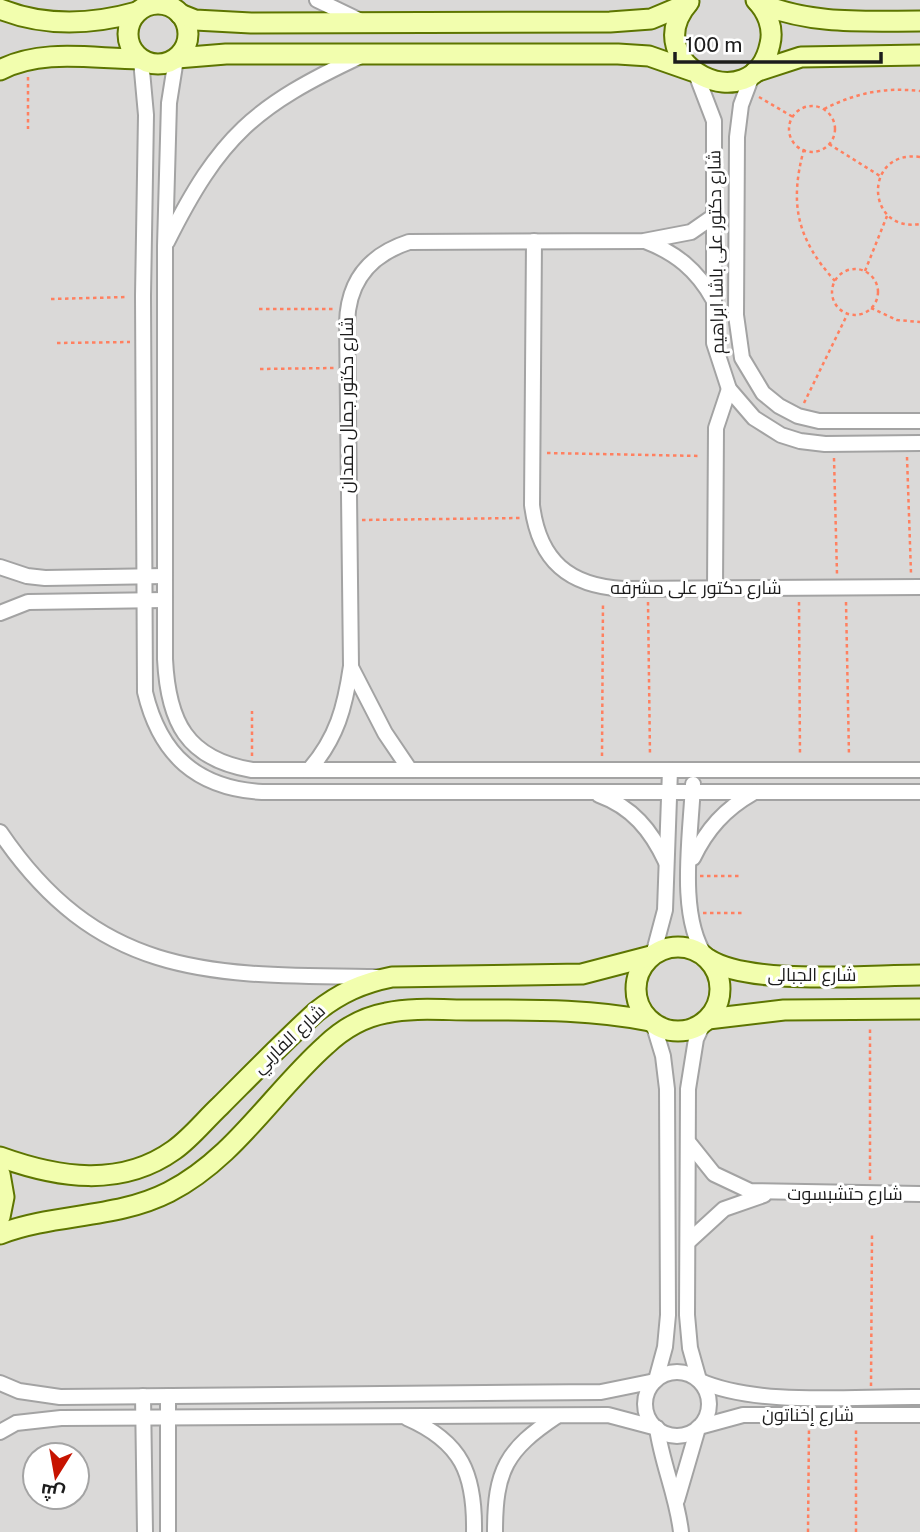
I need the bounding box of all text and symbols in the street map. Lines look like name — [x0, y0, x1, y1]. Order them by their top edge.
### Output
scale bar — [675, 21, 881, 65]
text: 100 m — [685, 32, 742, 57]
street label: شارع دكتور على باشا ابراهيم — [703, 150, 730, 354]
street label: شارع دكتور جمال حمدان — [336, 317, 359, 493]
street label: شارع دكتور على مشرفه — [610, 577, 782, 600]
street label: شارع الجبالى — [768, 964, 856, 987]
street label: شارع الفاربي — [248, 1000, 332, 1080]
street label: شارع حتشبسوت — [787, 1183, 903, 1206]
street label: شارع إخناتون — [762, 1404, 854, 1427]
north arrow — [21, 1441, 91, 1511]
text: ش — [39, 1479, 67, 1506]

